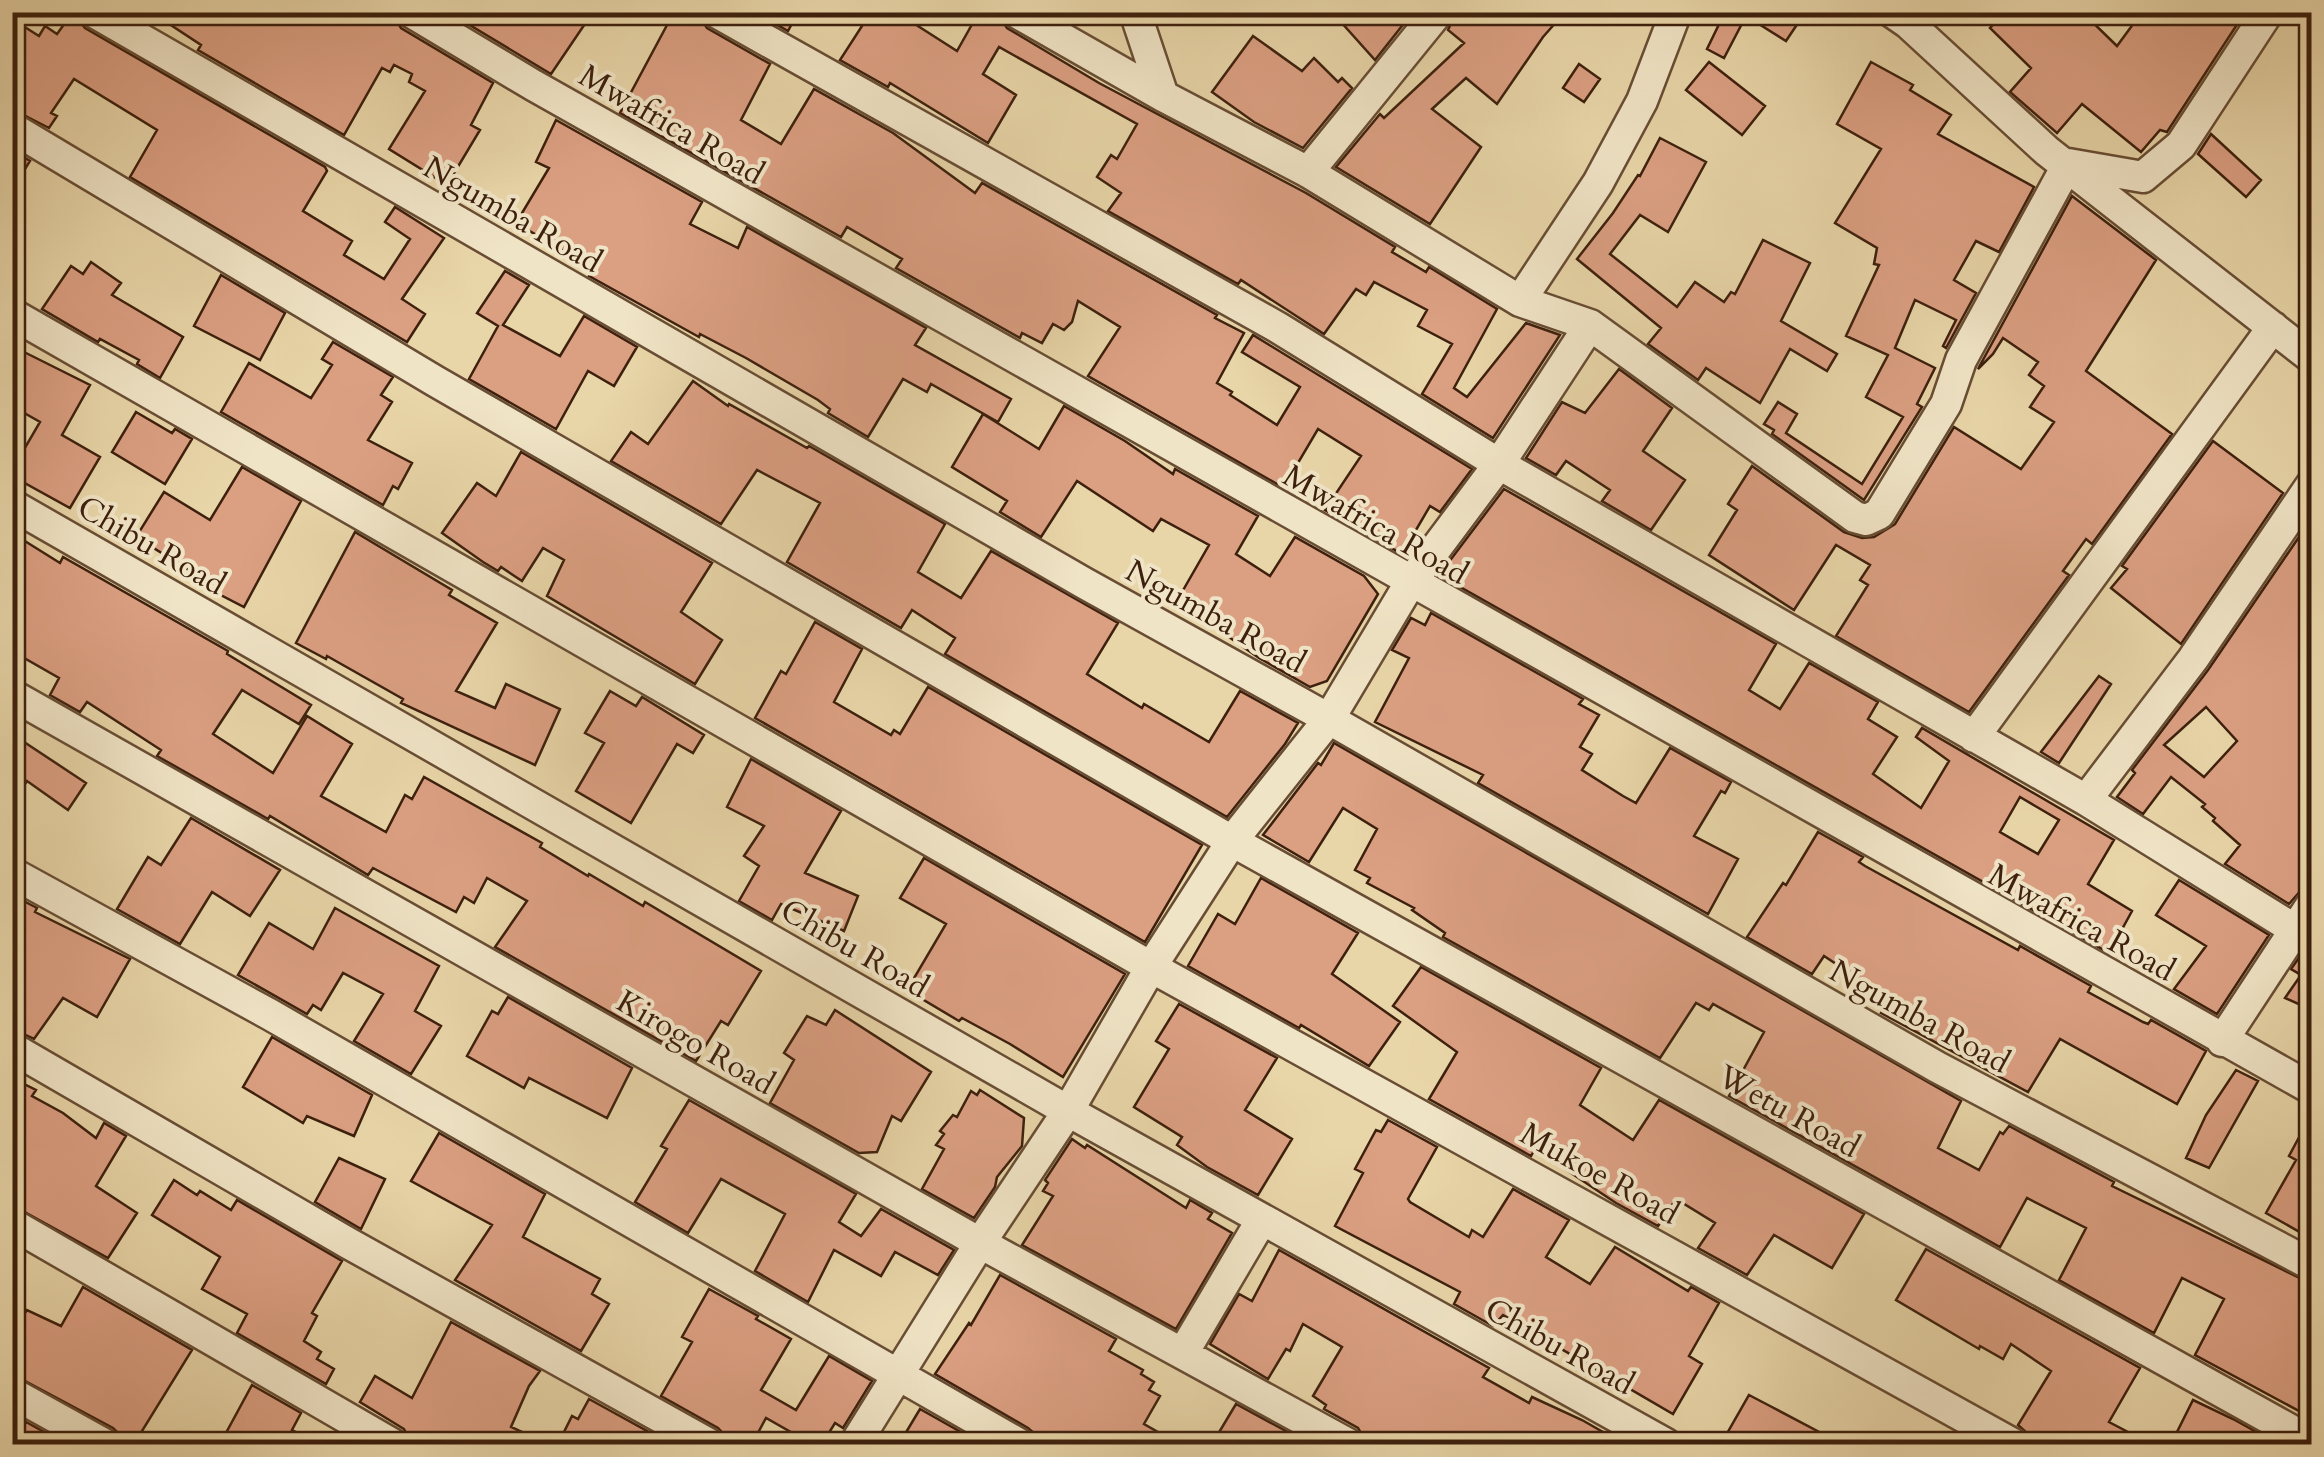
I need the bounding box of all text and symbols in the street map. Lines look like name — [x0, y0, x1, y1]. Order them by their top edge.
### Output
street label: Mwafrica Road — [571, 54, 772, 196]
street label: Ngumba Road — [415, 146, 610, 284]
street label: Mwafrica Road — [1275, 454, 1476, 596]
street label: Chibu Road — [69, 486, 234, 606]
street label: Ngumba Road — [1117, 549, 1314, 685]
street label: Mwafrica Road — [1980, 853, 2183, 992]
street label: Chibu Road — [772, 889, 937, 1009]
street label: Ngumba Road — [1821, 949, 2018, 1085]
street label: Kirogo Road — [608, 980, 783, 1106]
street label: Wetu Road — [1709, 1054, 1868, 1169]
street label: Mukoe Road — [1512, 1112, 1687, 1236]
street label: Chibu Road — [1477, 1288, 1642, 1406]

